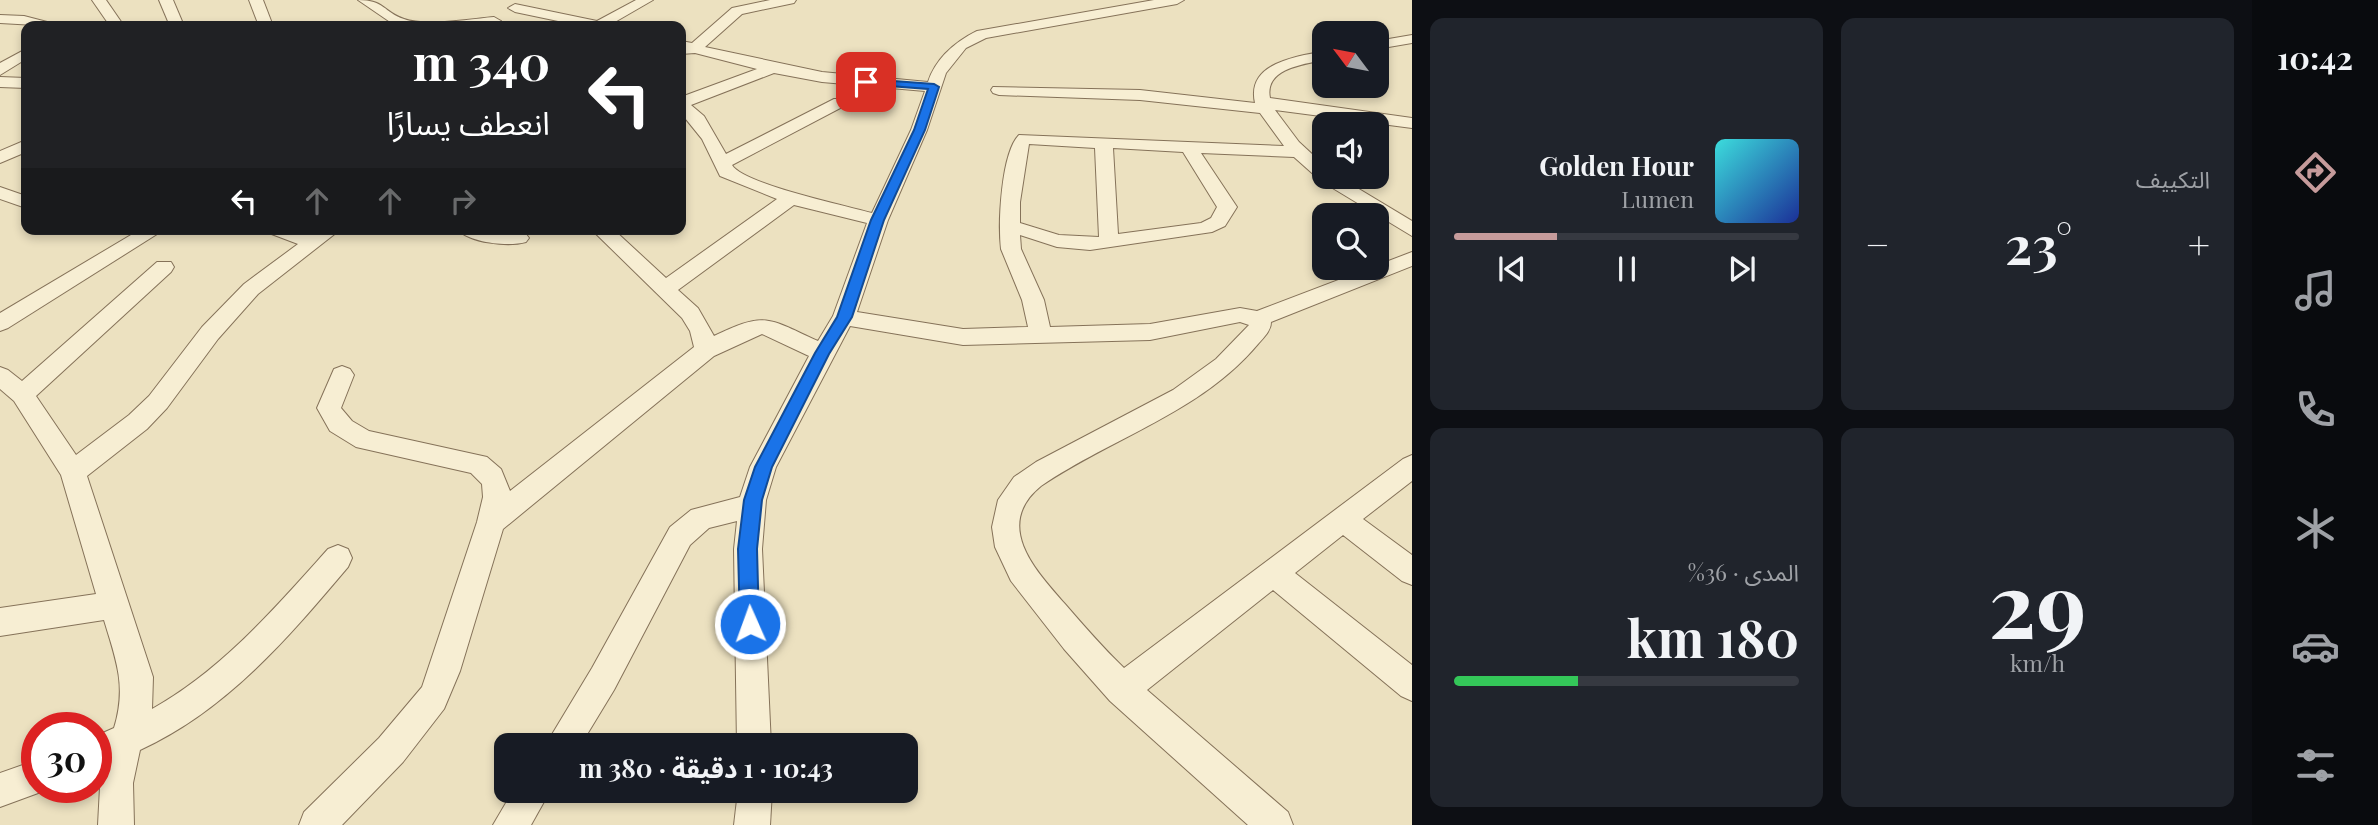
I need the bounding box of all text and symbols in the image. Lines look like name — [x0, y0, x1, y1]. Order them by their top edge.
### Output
north arrow — [1312, 21, 1390, 98]
map controls — [1312, 21, 1389, 280]
text: 340 m — [413, 28, 550, 93]
text: 10:42 — [2277, 35, 2353, 78]
icon: left — [574, 49, 665, 140]
pin — [836, 52, 896, 112]
icon: arrive — [847, 63, 885, 101]
text: انعطف يسارًا — [387, 100, 550, 143]
button: sound — [1312, 112, 1389, 189]
text: Golden Hour — [1539, 148, 1694, 183]
icon: directions — [2291, 148, 2340, 197]
text: التكييف — [2136, 163, 2210, 194]
icon: left — [225, 182, 263, 220]
icon: ahead — [298, 182, 336, 220]
icon: ahead — [371, 182, 409, 220]
icon: right — [444, 182, 482, 220]
text: Lumen — [1621, 183, 1694, 214]
button: search — [1312, 203, 1389, 280]
text: 23° — [2005, 209, 2072, 278]
text: − — [1865, 218, 1890, 269]
text: + — [2188, 218, 2210, 269]
icon: previous — [1493, 250, 1531, 288]
icon: pause — [1608, 250, 1646, 288]
icon: next — [1723, 250, 1761, 288]
icon: music — [2291, 266, 2340, 315]
icon: phone — [2291, 385, 2340, 434]
icon: climate — [2291, 504, 2340, 553]
text: 29 — [1989, 541, 2086, 662]
text: المدى · 36% — [1688, 556, 1799, 587]
position arrow — [713, 587, 787, 661]
text: 180 km — [1627, 602, 1799, 671]
icon: car — [2291, 622, 2340, 671]
text: km/h — [2010, 647, 2065, 678]
speed limit sign: 30 — [21, 712, 112, 803]
icon: filters — [2291, 741, 2340, 790]
text: 10:43 · 1 دقيقة · 380 m — [579, 750, 833, 785]

